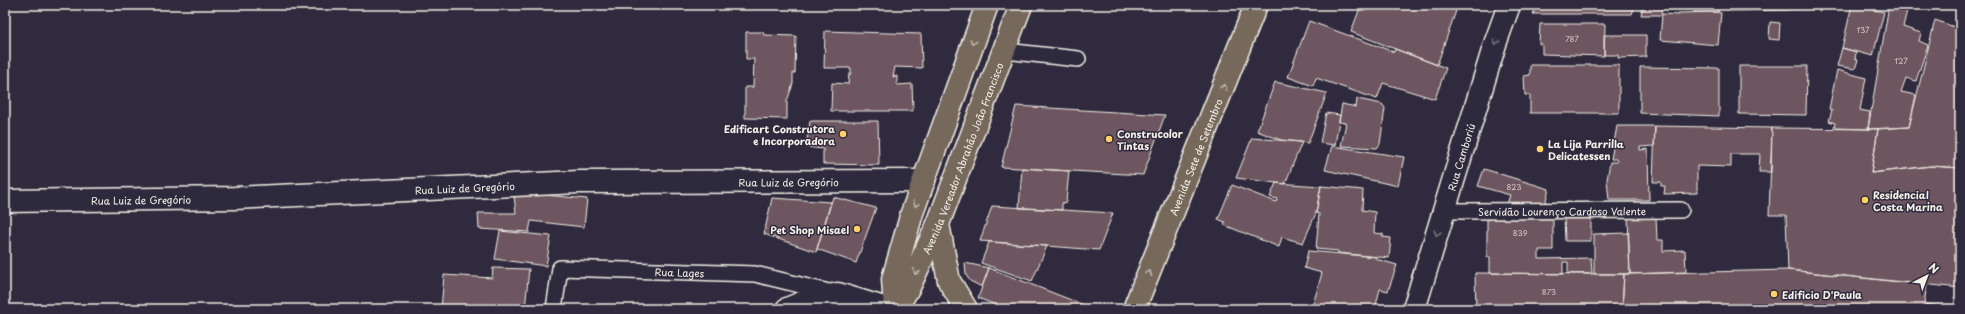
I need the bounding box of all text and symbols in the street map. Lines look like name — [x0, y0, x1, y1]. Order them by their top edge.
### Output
house number: 137 — [1856, 24, 1870, 36]
house number: 787 — [1565, 33, 1579, 45]
one-way arrow — [970, 38, 978, 45]
one-way arrow — [1492, 38, 1501, 45]
house number: 127 — [1894, 55, 1908, 67]
street label: Avenida Vereador Abrahão João Francisco — [918, 60, 1006, 256]
one-way arrow — [1219, 84, 1227, 91]
street label: Avenida Sete de Setembro — [1165, 96, 1225, 218]
place label: Edificart Construtora e Incorporadora — [724, 121, 835, 148]
street label: Rua Camboriú — [1443, 121, 1478, 193]
place label: Construcolor Tintas — [1117, 126, 1184, 153]
marker: Edificart Construtora e Incorporadora — [838, 129, 848, 139]
marker: Construcolor Tintas — [1104, 134, 1114, 144]
place label: La Lija Parrilla Delicatessen — [1548, 136, 1625, 163]
marker: La Lija Parrilla Delicatessen — [1535, 144, 1545, 154]
street label: Rua Luiz de Gregório — [738, 174, 839, 189]
street label: Rua Luiz de Gregório — [414, 177, 516, 197]
house number: 823 — [1506, 181, 1522, 193]
place label: Residencial Costa Marina — [1873, 187, 1943, 214]
street label: Rua Luiz de Gregório — [91, 191, 192, 207]
marker: Residencial Costa Marina — [1860, 195, 1870, 205]
one-way arrow — [912, 200, 920, 207]
street label: Servidão Lourenço Cardoso Valente — [1478, 203, 1646, 218]
place label: Pet Shop Misael — [770, 222, 849, 237]
marker: Pet Shop Misael — [852, 224, 862, 234]
house number: 839 — [1513, 227, 1528, 239]
one-way arrow — [1433, 229, 1442, 236]
north arrow — [1907, 256, 1947, 296]
text: N — [1925, 259, 1943, 278]
street label: Rua Lages — [655, 263, 705, 280]
one-way arrow — [913, 268, 921, 276]
one-way arrow — [1144, 269, 1152, 276]
house number: 873 — [1542, 286, 1556, 298]
place label: Edificio D'Paula — [1782, 287, 1862, 302]
marker: Edificio D'Paula — [1769, 289, 1779, 299]

